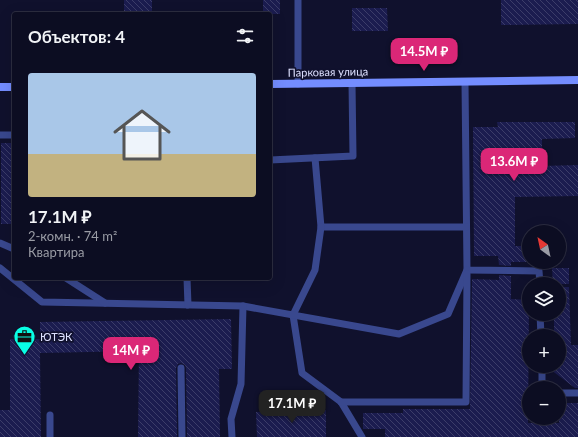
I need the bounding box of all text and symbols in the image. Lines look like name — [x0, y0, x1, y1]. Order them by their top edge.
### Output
icon: filters — [234, 25, 256, 47]
text: Объектов: 4 — [28, 26, 125, 47]
pin: 14.5M ₽ — [387, 38, 461, 72]
text: 14.5M ₽ — [400, 43, 448, 59]
street label: Парковая улица — [288, 64, 368, 79]
icon: home — [106, 99, 178, 171]
pin: 13.6M ₽ — [477, 148, 551, 182]
text: 13.6M ₽ — [490, 153, 538, 169]
text: 17.1M ₽ — [28, 206, 92, 227]
north arrow — [522, 225, 566, 269]
map controls — [522, 225, 566, 425]
text: 2-комн. · 74 m² — [28, 228, 117, 244]
text: Квартира — [28, 244, 84, 260]
button: layers — [522, 277, 566, 321]
office icon: ЮТЭК — [12, 324, 38, 357]
button: + — [522, 329, 566, 373]
place label: ЮТЭК — [40, 330, 73, 343]
pin: 14M ₽ — [103, 337, 159, 371]
text: 14M ₽ — [112, 342, 150, 358]
button: − — [522, 381, 566, 425]
pin: 17.1M ₽ — [255, 390, 329, 424]
text: 17.1M ₽ — [268, 395, 316, 411]

